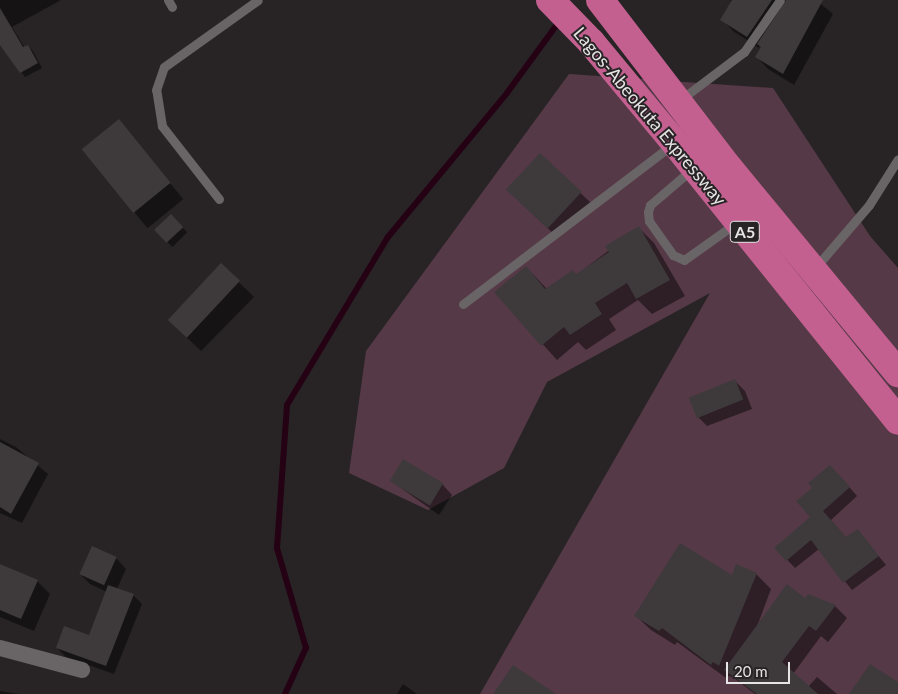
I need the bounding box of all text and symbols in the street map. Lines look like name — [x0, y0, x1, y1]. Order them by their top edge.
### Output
street label: Lagos-Abeokuta Expressway — [569, 23, 731, 209]
road number: A5 — [729, 218, 761, 246]
scale bar — [728, 652, 792, 684]
text: 20 m — [734, 662, 768, 680]

